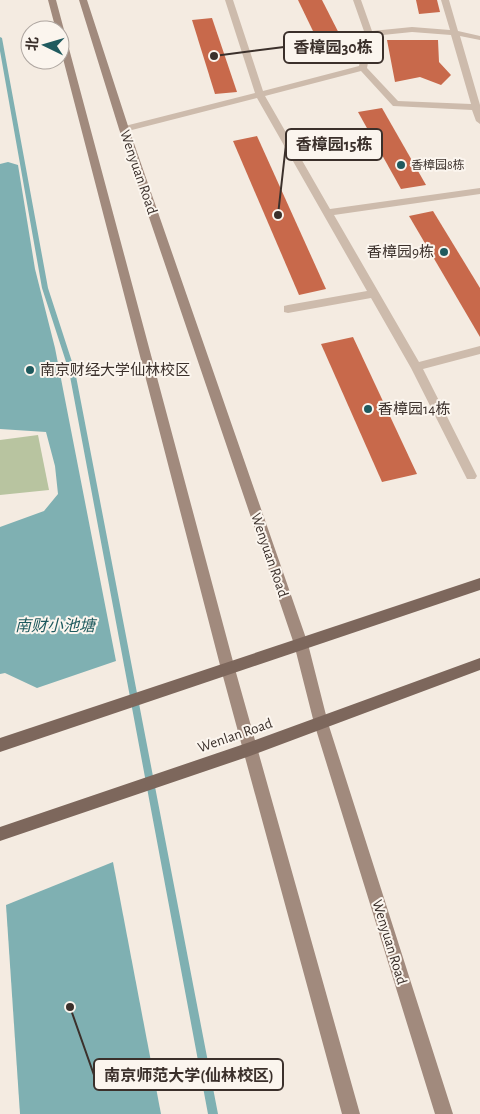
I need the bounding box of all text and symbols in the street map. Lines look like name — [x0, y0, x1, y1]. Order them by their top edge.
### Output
north arrow — [20, 20, 70, 70]
callout: 香樟园30栋 — [284, 32, 383, 63]
text: 北 — [24, 36, 41, 52]
text: 香樟园30栋 — [293, 38, 373, 56]
street label: Wenyuan Road — [117, 128, 160, 216]
callout: 香樟园15栋 — [286, 129, 382, 160]
text: 香樟园15栋 — [296, 135, 372, 153]
place label: 香樟园8栋 — [411, 158, 465, 171]
marker: 香樟园8栋 — [395, 159, 407, 171]
place label: 香樟园9栋 — [367, 243, 434, 260]
marker: 香樟园9栋 — [438, 246, 450, 258]
place label: 南京财经大学仙林校区 — [40, 361, 190, 378]
marker: 南京财经大学仙林校区 — [24, 364, 36, 376]
place label: 香樟园14栋 — [378, 400, 450, 417]
marker: 香樟园14栋 — [362, 403, 374, 415]
street label: Wenyuan Road — [248, 511, 291, 599]
water label: 南财小池塘 — [15, 617, 98, 634]
street label: Wenlan Road — [196, 716, 275, 755]
street label: Wenyuan Road — [369, 898, 410, 987]
callout: 南京师范大学(仙林校区) — [94, 1059, 283, 1090]
text: 南京师范大学(仙林校区) — [104, 1066, 274, 1084]

